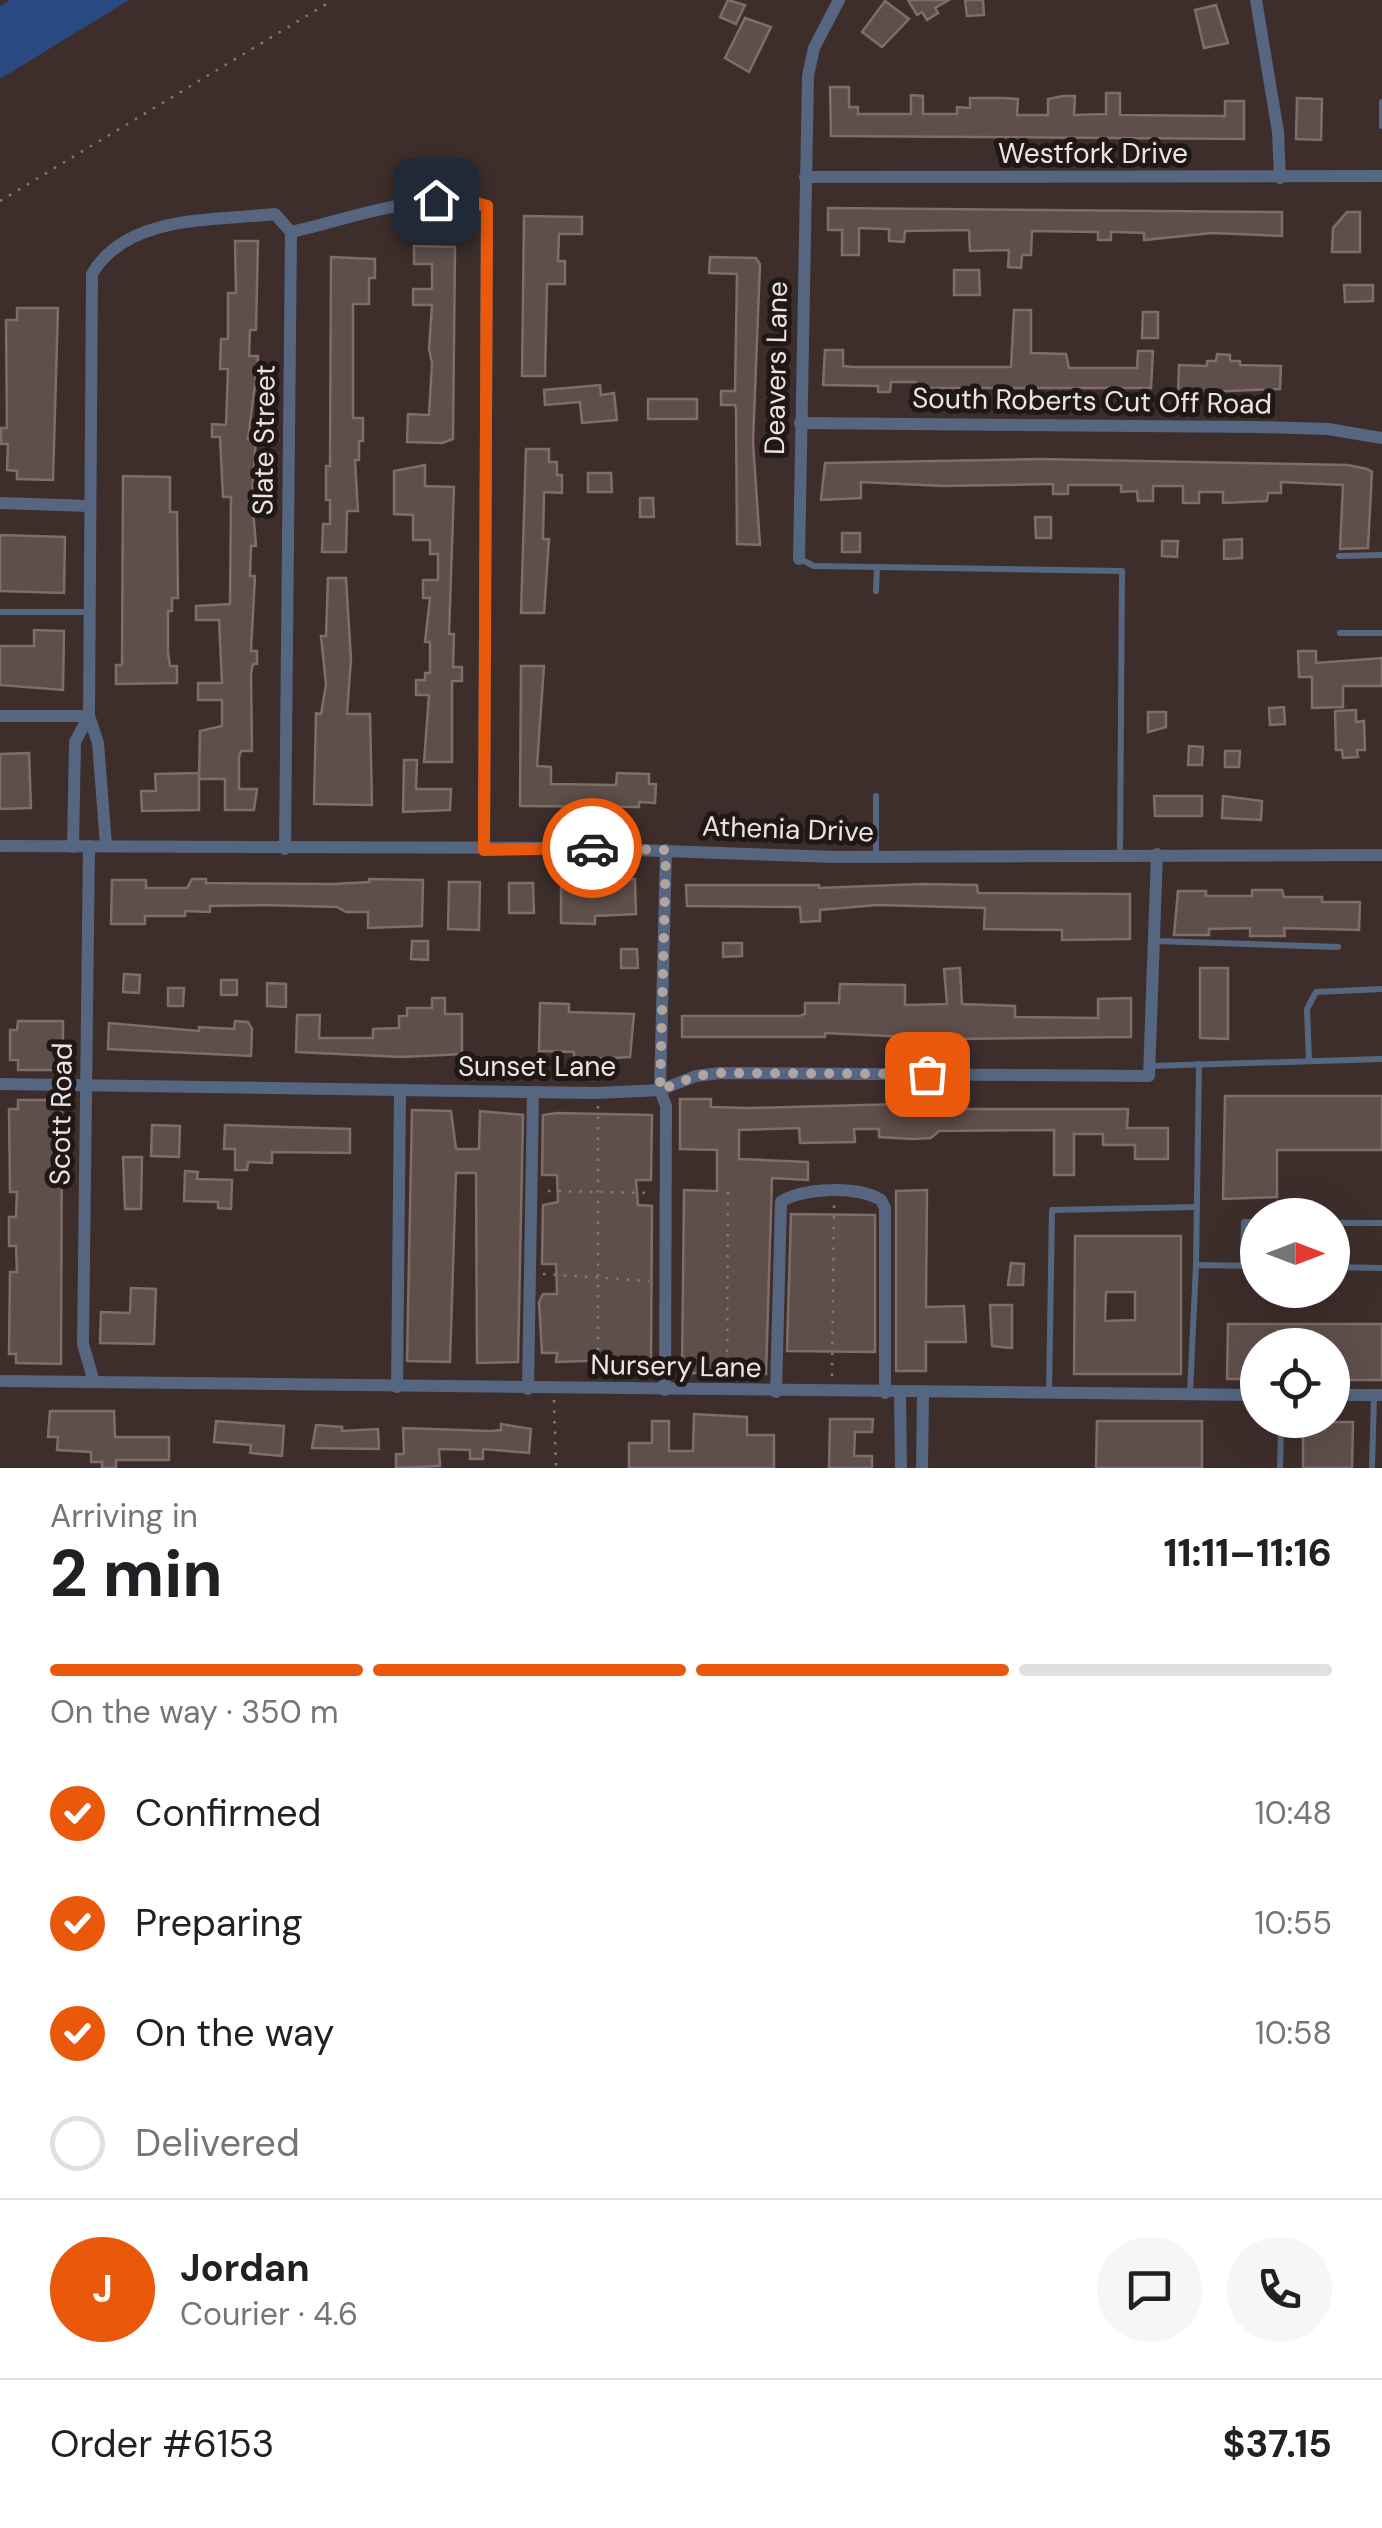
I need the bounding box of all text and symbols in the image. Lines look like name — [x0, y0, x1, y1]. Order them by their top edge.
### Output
street label: Westfork Drive — [998, 135, 1188, 172]
pin — [394, 158, 479, 243]
icon: home — [409, 173, 464, 228]
street label: Deavers Lane — [756, 281, 796, 455]
street label: Slate Street — [244, 364, 284, 516]
street label: South Roberts Cut Off Road — [912, 379, 1272, 423]
courier — [542, 798, 642, 898]
street label: Athenia Drive — [701, 808, 875, 850]
icon: car — [565, 821, 620, 876]
pin — [885, 1032, 970, 1117]
street label: Scott Road — [41, 1042, 81, 1186]
icon: bag — [900, 1047, 955, 1102]
street label: Sunset Lane — [458, 1048, 616, 1085]
north arrow — [1240, 1198, 1350, 1308]
map controls — [1240, 1198, 1350, 1438]
button: locate — [1240, 1328, 1350, 1438]
street label: Nursery Lane — [590, 1346, 762, 1386]
text: Arriving in — [50, 1495, 198, 1537]
text: 11:11–11:16 — [1163, 1528, 1332, 1578]
text: 2 min — [50, 1532, 223, 1616]
text: On the way · 350 m — [50, 1691, 339, 1733]
icon: check — [50, 1786, 105, 1841]
text: Confirmed — [135, 1788, 321, 1838]
text: 10:48 — [1255, 1792, 1332, 1834]
icon: check — [50, 1896, 105, 1951]
text: Preparing — [135, 1898, 303, 1948]
text: 10:55 — [1255, 1902, 1332, 1944]
icon: check — [50, 2006, 105, 2061]
text: On the way — [135, 2008, 334, 2058]
text: 10:58 — [1255, 2012, 1332, 2054]
text: Delivered — [135, 2118, 300, 2168]
button: chat — [1097, 2237, 1202, 2342]
button: phone — [1227, 2237, 1332, 2342]
text: Jordan — [180, 2243, 310, 2293]
text: J — [92, 2264, 113, 2314]
text: Courier · 4.6 — [180, 2293, 358, 2335]
text: Order #6153 — [50, 2419, 274, 2469]
text: $37.15 — [1222, 2419, 1332, 2469]

